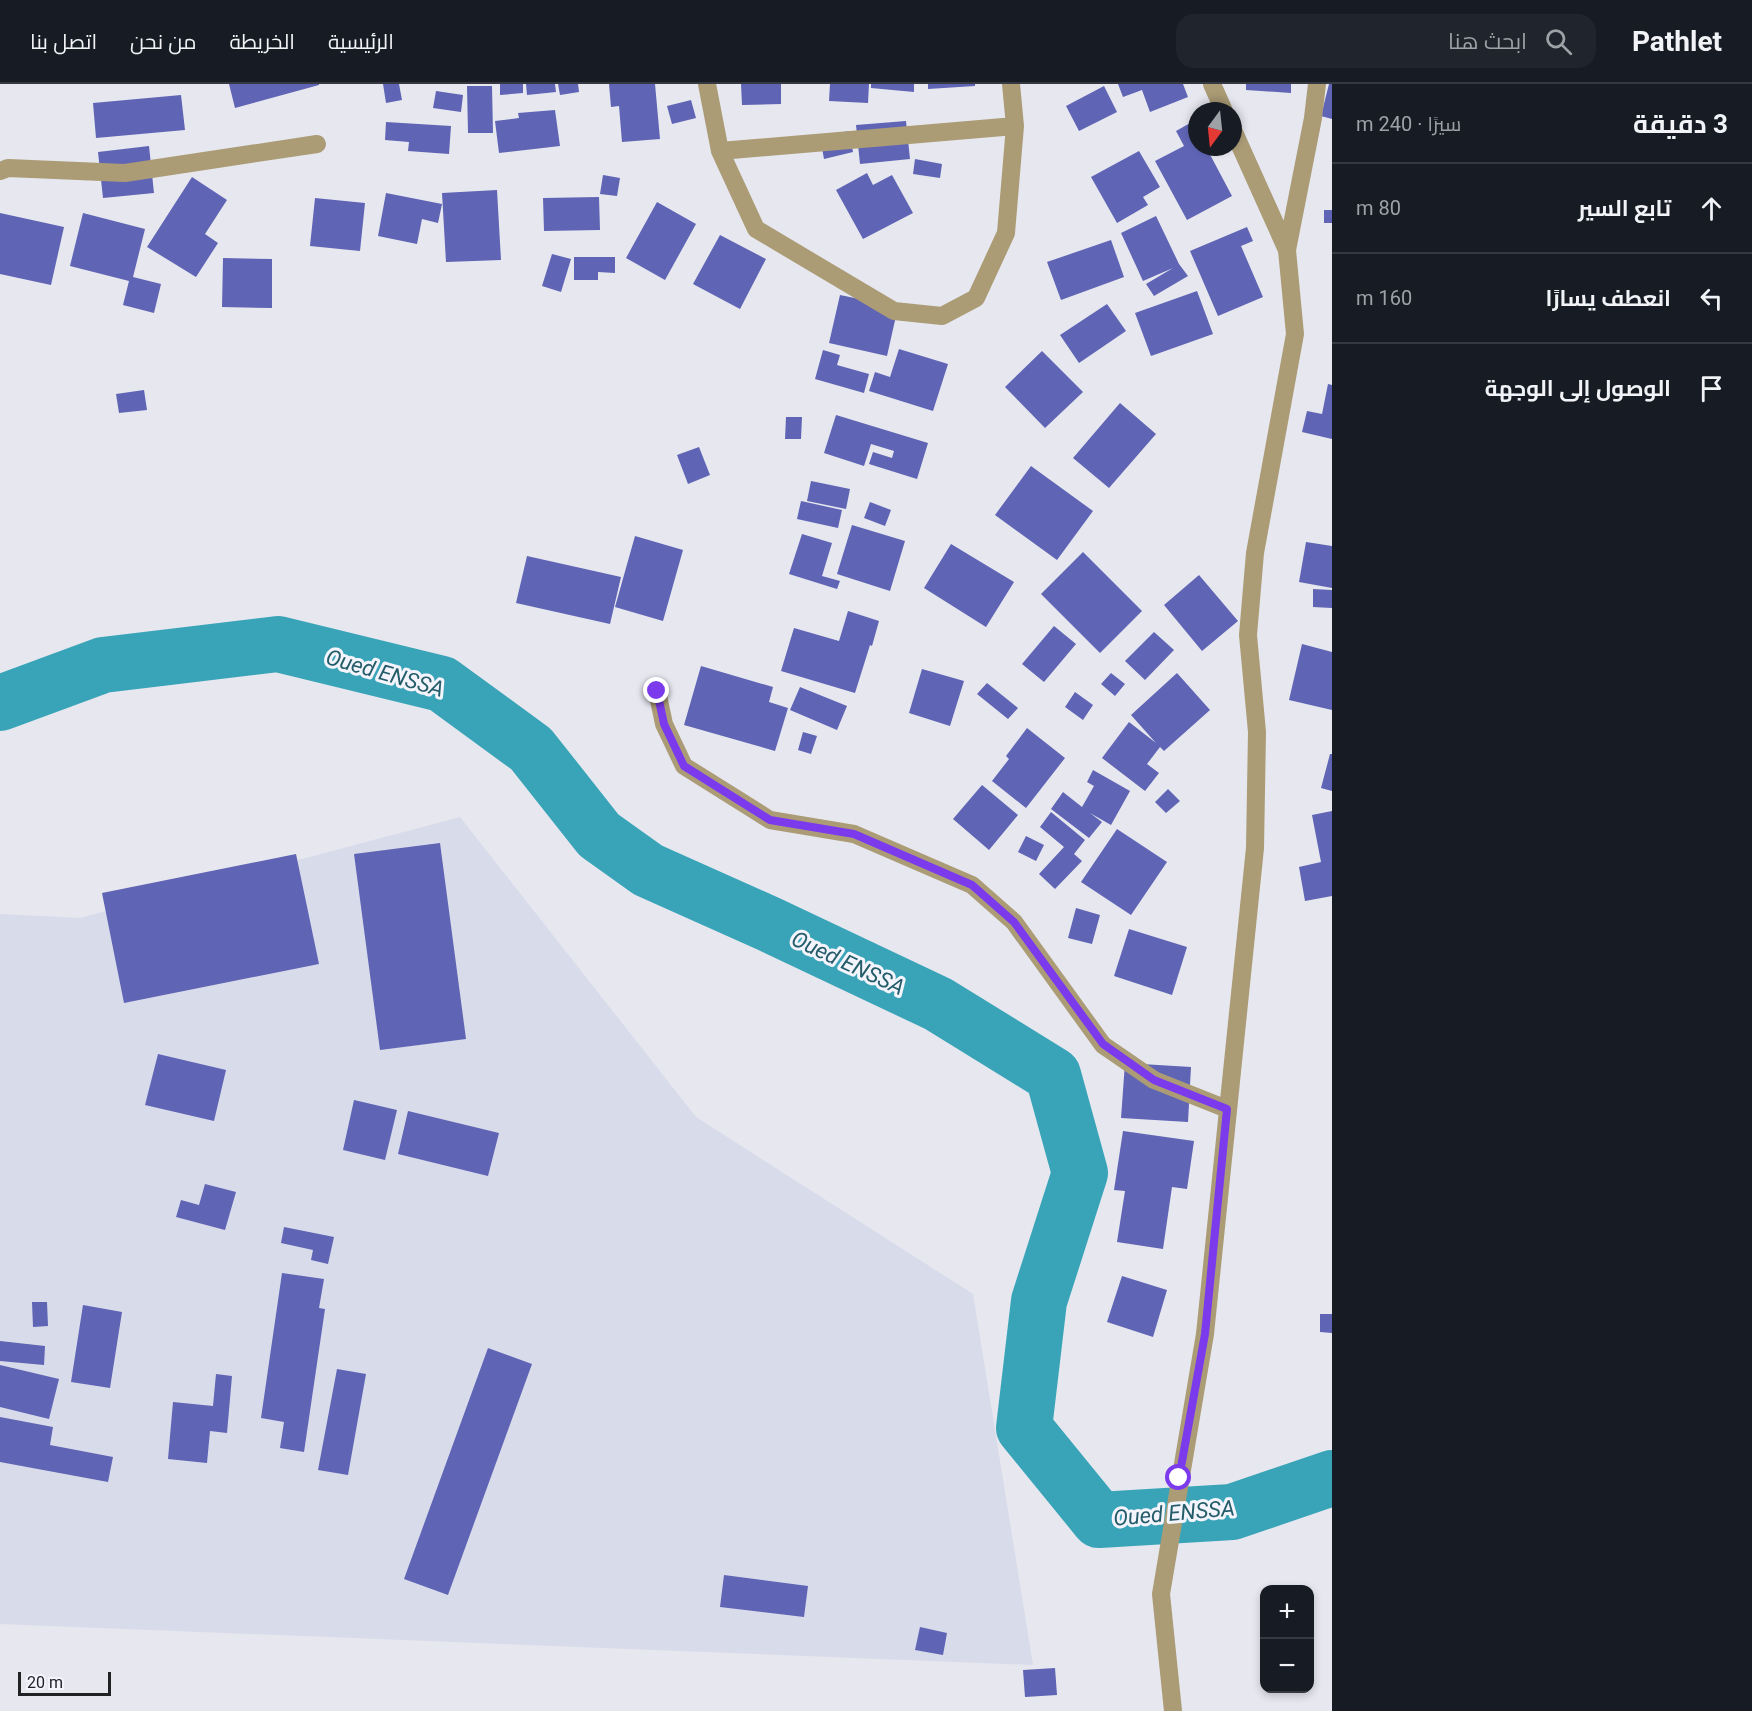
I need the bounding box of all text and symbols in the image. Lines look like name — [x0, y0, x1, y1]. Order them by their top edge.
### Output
search box — [1176, 14, 1596, 68]
icon: search — [1542, 25, 1575, 58]
text: Pathlet — [1632, 25, 1722, 58]
text: ابحث هنا — [1448, 29, 1527, 54]
text: اتصل بنا — [30, 30, 97, 54]
text: من نحن — [130, 30, 196, 54]
text: الخريطة — [229, 30, 295, 54]
text: الرئيسية — [328, 30, 394, 54]
north arrow — [1188, 102, 1242, 156]
text: 3 دقيقة — [1633, 109, 1728, 139]
text: سيرًا · 240 m — [1356, 112, 1461, 136]
icon: ahead — [1695, 192, 1728, 225]
text: 80 m — [1356, 196, 1401, 220]
text: تابع السير — [1578, 196, 1671, 221]
icon: left — [1695, 282, 1728, 315]
text: 160 m — [1356, 286, 1412, 310]
text: انعطف يسارًا — [1546, 286, 1671, 311]
icon: arrive — [1695, 372, 1728, 405]
text: الوصول إلى الوجهة — [1485, 376, 1671, 401]
water label: Oued ENSSA — [323, 644, 447, 702]
route end — [643, 677, 669, 703]
water label: Oued ENSSA — [788, 926, 908, 1000]
route start — [1165, 1464, 1191, 1490]
water label: Oued ENSSA — [1112, 1495, 1236, 1531]
map controls — [1260, 1585, 1314, 1693]
button: + — [1260, 1585, 1314, 1639]
button: − — [1260, 1639, 1314, 1693]
scale bar — [18, 1669, 111, 1696]
text: 20 m — [27, 1673, 63, 1692]

